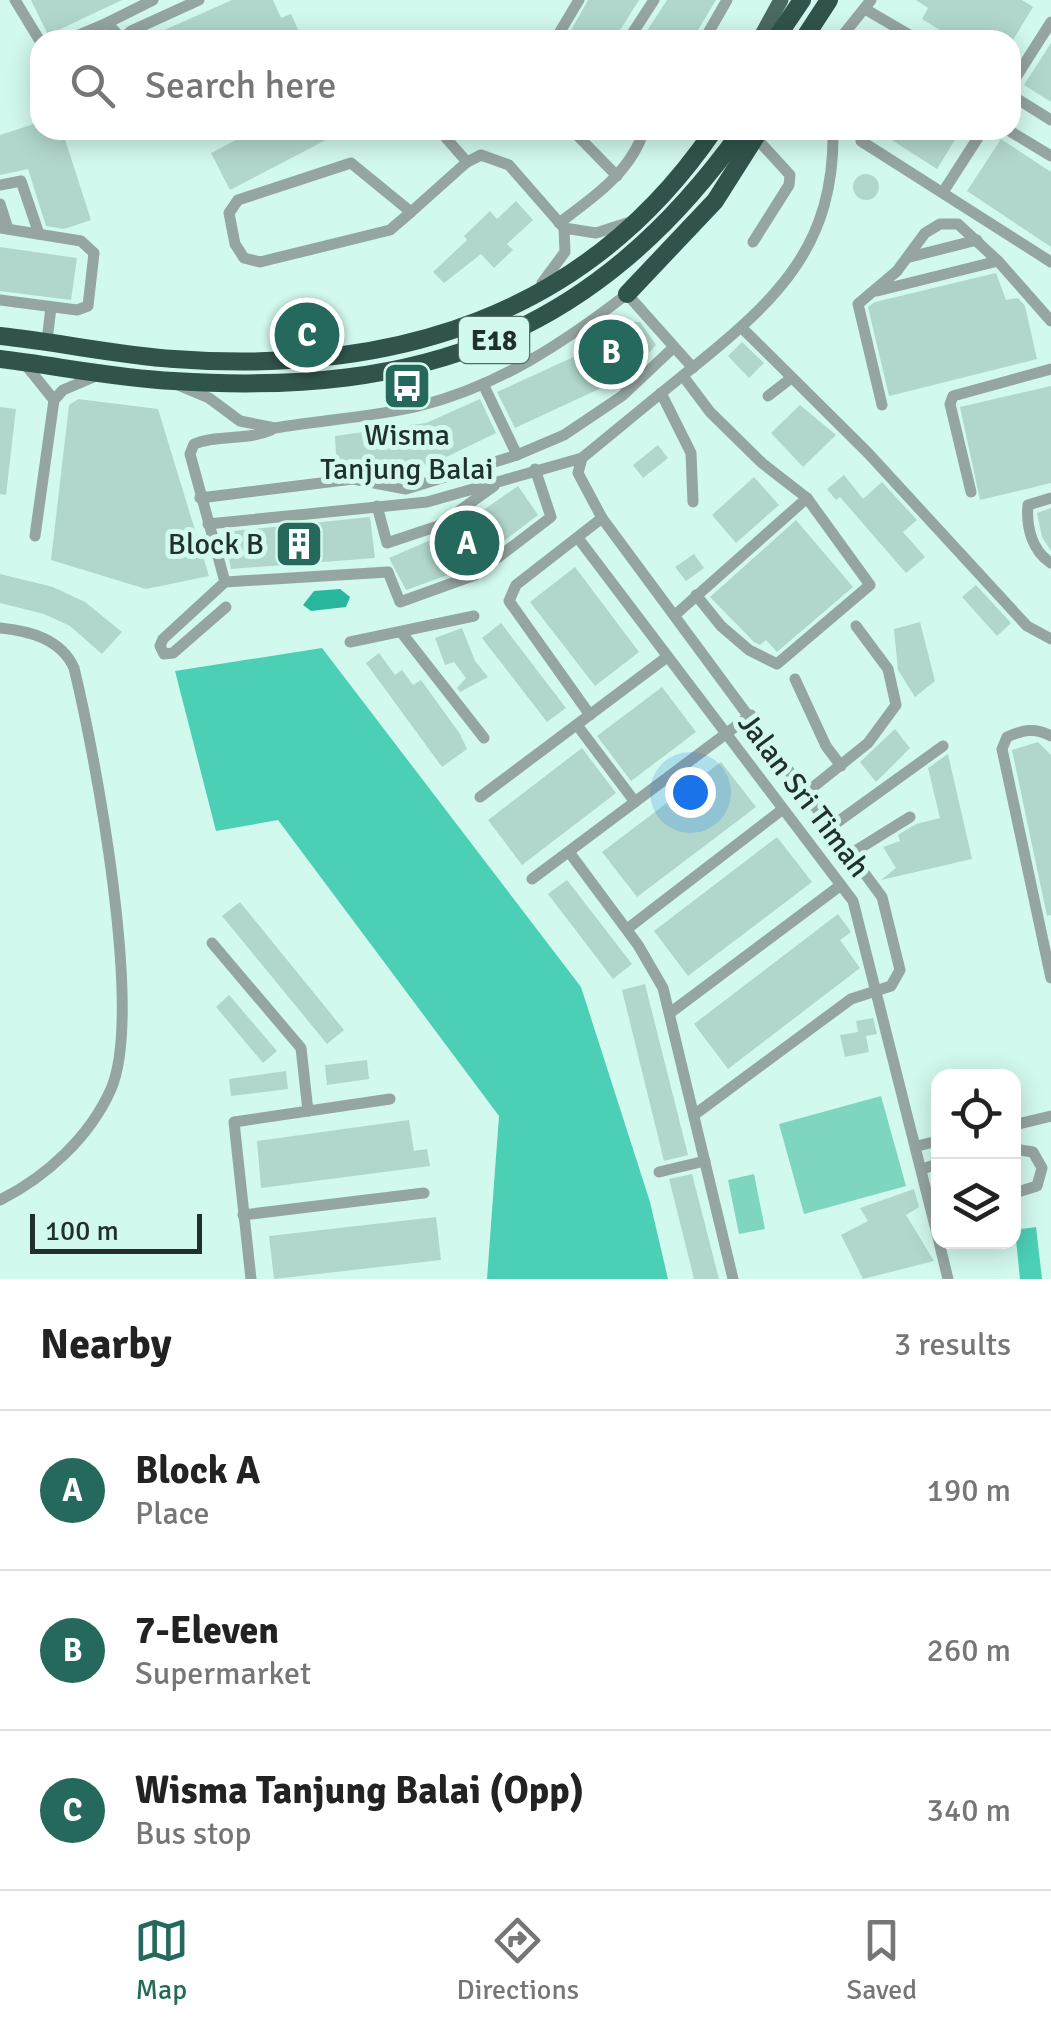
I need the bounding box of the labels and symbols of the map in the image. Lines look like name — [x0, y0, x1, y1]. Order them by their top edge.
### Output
pin: C — [274, 298, 340, 372]
pin: B — [578, 314, 644, 390]
road number: E18 — [459, 317, 529, 363]
bus stop icon: Wisma Tanjung Balai — [381, 360, 433, 412]
place label: Wisma Tanjung Balai — [320, 417, 494, 488]
pin: A — [434, 506, 500, 580]
building icon: Block B — [273, 518, 325, 570]
place label: Block B — [168, 526, 264, 563]
street label: Jalan Sri Timah — [730, 706, 877, 885]
your location — [665, 767, 716, 818]
scale bar — [30, 1209, 202, 1254]

